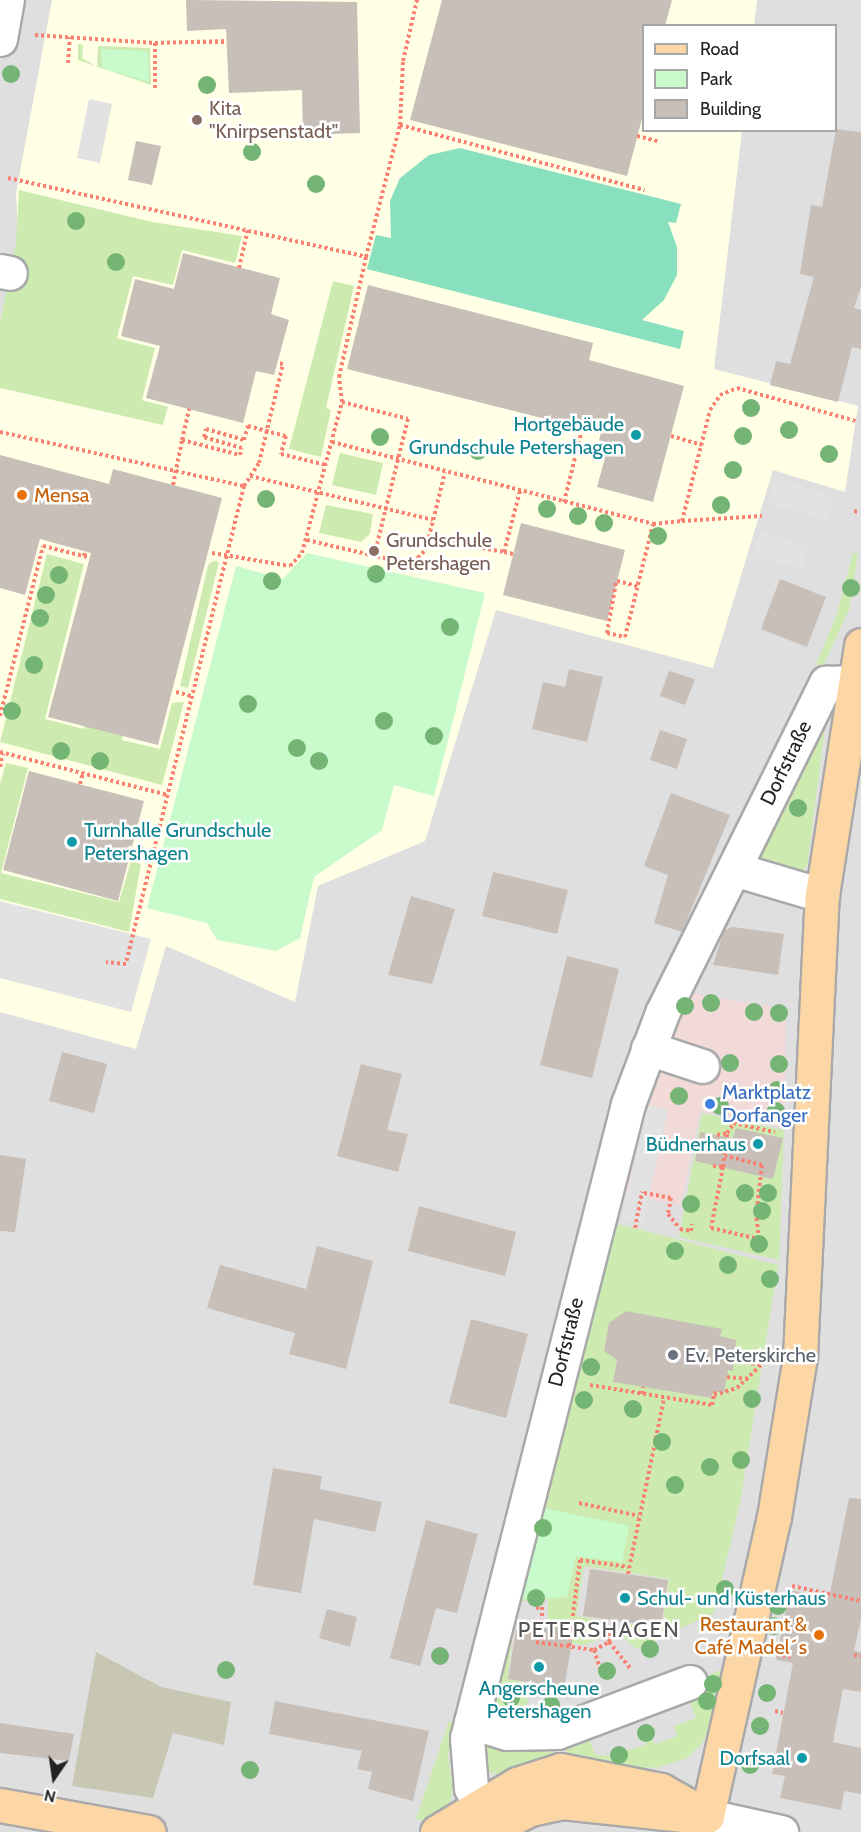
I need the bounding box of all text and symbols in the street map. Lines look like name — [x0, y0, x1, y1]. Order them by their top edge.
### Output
legend — [642, 24, 837, 132]
text: Road — [700, 38, 739, 60]
text: Park — [700, 68, 732, 90]
place label: Kita "Knirpsenstadt" — [209, 96, 338, 143]
text: Building — [700, 98, 761, 120]
marker: Kita "Knirpsenstadt" — [190, 113, 204, 127]
place label: Hortgebäude Grundschule Petershagen — [409, 412, 624, 459]
marker: Hortgebäude Grundschule Petershagen — [629, 428, 643, 442]
place label: Mensa — [34, 483, 89, 507]
marker: Mensa — [15, 488, 29, 502]
place label: Grundschule Petershagen — [386, 528, 492, 575]
marker: Grundschule Petershagen — [367, 544, 381, 558]
street label: Dorfstraße — [755, 717, 817, 809]
place label: Turnhalle Grundschule Petershagen — [84, 819, 271, 866]
marker: Turnhalle Grundschule Petershagen — [65, 835, 79, 849]
place label: Marktplatz Dorfanger — [722, 1080, 811, 1127]
marker: Marktplatz Dorfanger — [703, 1097, 717, 1111]
place label: Büdnerhaus — [646, 1132, 746, 1156]
marker: Büdnerhaus — [751, 1137, 765, 1151]
street label: Dorfstraße — [543, 1295, 589, 1389]
place label: Ev. Peterskirche — [685, 1343, 816, 1367]
marker: Ev. Peterskirche — [666, 1348, 680, 1362]
place label: Schul- und Küsterhaus — [637, 1586, 826, 1610]
marker: Schul- und Küsterhaus — [618, 1591, 632, 1605]
place label: Restaurant & Café Madel´s — [695, 1612, 807, 1659]
district label: PETERSHAGEN — [518, 1617, 680, 1643]
marker: Restaurant & Café Madel´s — [812, 1628, 826, 1642]
marker: Angerscheune Petershagen — [532, 1660, 546, 1674]
place label: Angerscheune Petershagen — [479, 1676, 599, 1723]
place label: Dorfsaal — [719, 1746, 790, 1770]
north arrow — [24, 1748, 84, 1808]
marker: Dorfsaal — [795, 1751, 809, 1765]
text: N — [42, 1785, 57, 1807]

